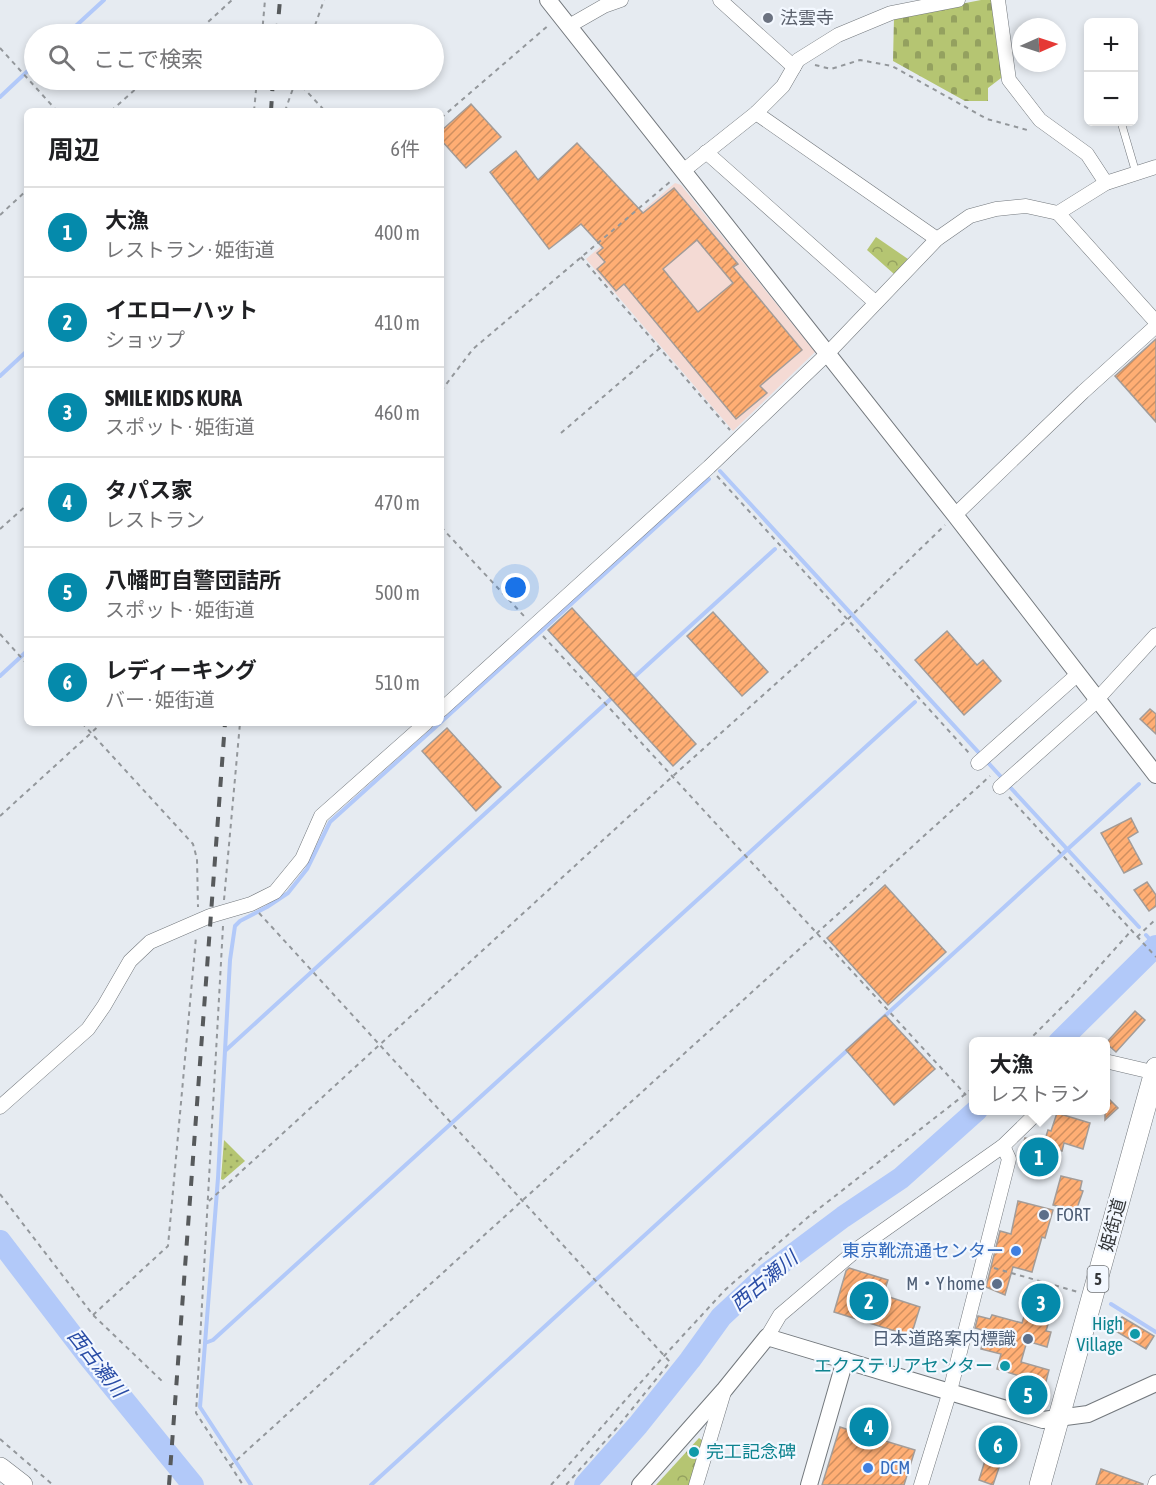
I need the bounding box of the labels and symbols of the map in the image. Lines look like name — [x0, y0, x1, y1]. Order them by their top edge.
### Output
place label: 法雲寺 — [780, 7, 834, 28]
marker: 法雲寺 — [761, 11, 775, 25]
north arrow — [1012, 18, 1066, 72]
your location — [501, 573, 530, 602]
pin: 1 — [1020, 1134, 1058, 1180]
street label: 姫街道 — [1095, 1196, 1130, 1254]
place label: FORT — [1056, 1204, 1091, 1225]
marker: FORT — [1037, 1208, 1051, 1222]
place label: 東京靴流通センター — [842, 1240, 1004, 1261]
marker: 東京靴流通センター — [1009, 1244, 1023, 1258]
water label: 西古瀬川 — [726, 1245, 803, 1315]
road number: 5 — [1088, 1266, 1108, 1292]
place label: M・Y home — [906, 1273, 985, 1294]
marker: M・Y home — [990, 1277, 1004, 1291]
pin: 2 — [850, 1278, 888, 1324]
pin: 3 — [1022, 1280, 1060, 1326]
place label: High Village — [1077, 1313, 1123, 1355]
water label: 西古瀬川 — [64, 1324, 132, 1403]
marker: High Village — [1128, 1327, 1142, 1341]
place label: 日本道路案内標識 — [872, 1328, 1016, 1349]
marker: 日本道路案内標識 — [1021, 1332, 1035, 1346]
place label: エクステリアセンター — [814, 1355, 993, 1376]
marker: エクステリアセンター — [998, 1359, 1012, 1373]
pin: 5 — [1008, 1372, 1048, 1418]
pin: 4 — [850, 1404, 888, 1450]
pin: 6 — [978, 1422, 1018, 1468]
place label: 完工記念碑 — [706, 1441, 796, 1462]
marker: 完工記念碑 — [687, 1445, 701, 1459]
place label: DCM — [880, 1457, 910, 1478]
marker: DCM — [861, 1461, 875, 1475]

